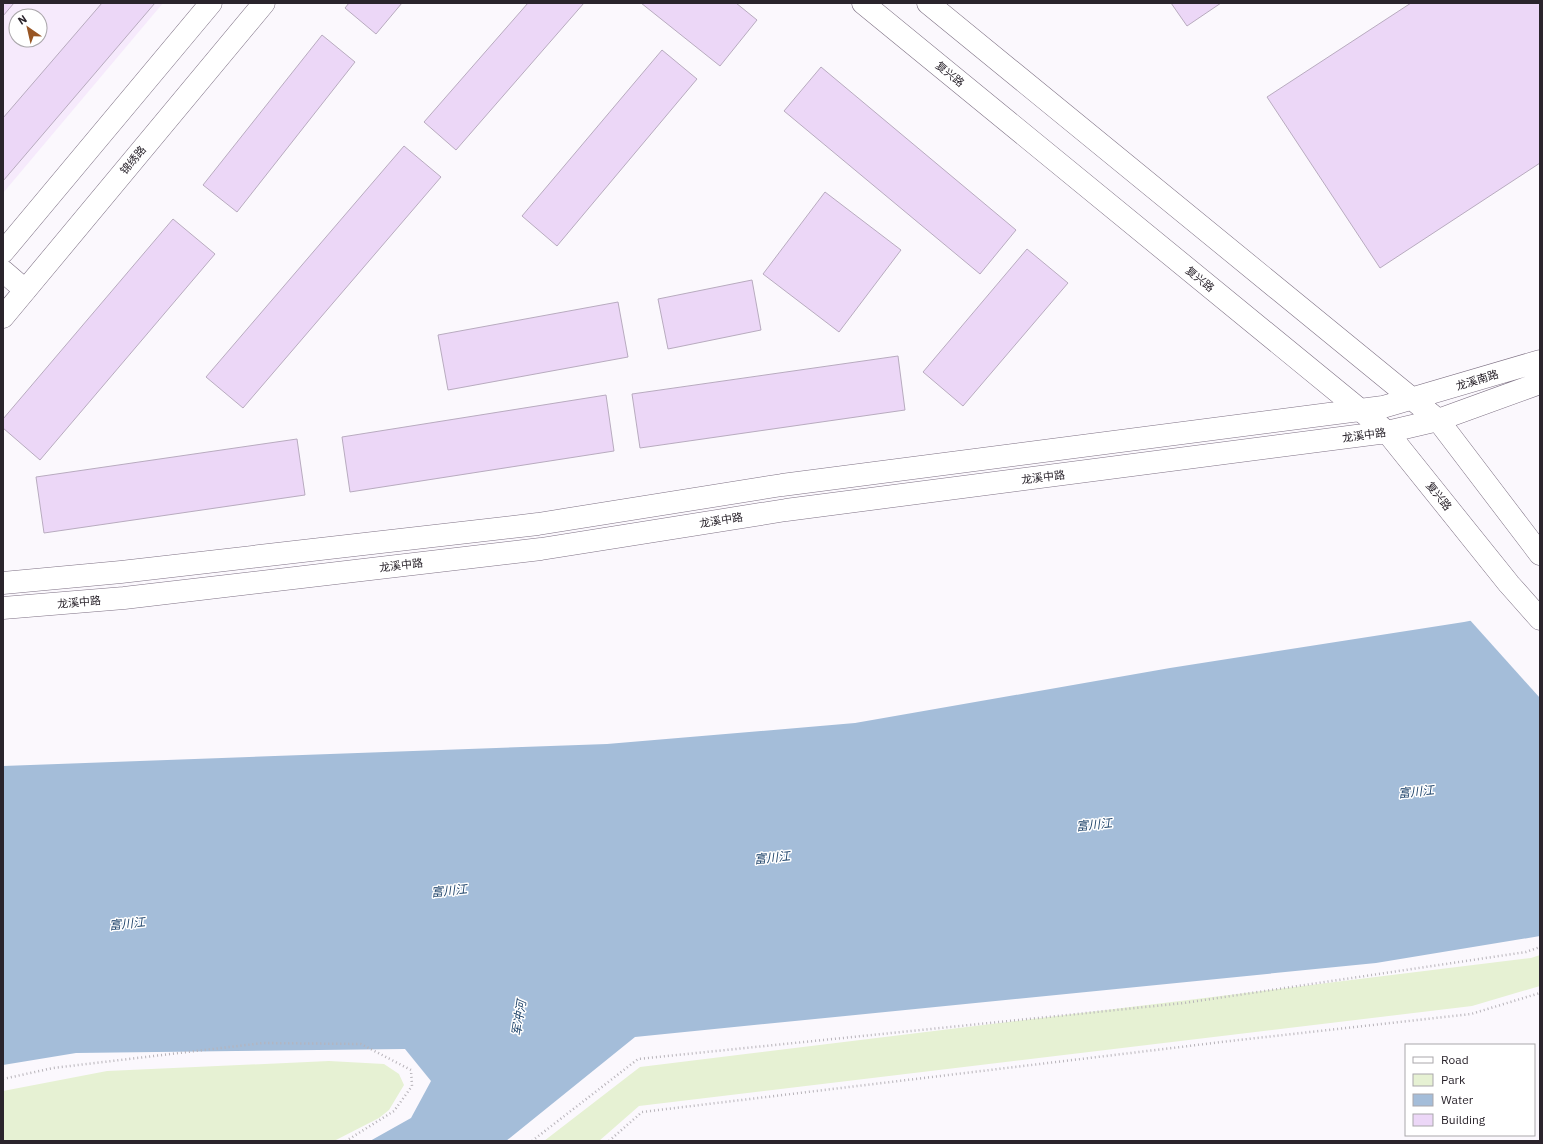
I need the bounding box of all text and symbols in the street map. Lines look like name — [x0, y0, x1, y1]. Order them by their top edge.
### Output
north arrow — [8, 8, 48, 48]
text: N — [15, 12, 30, 28]
street label: 复兴路 — [933, 58, 967, 90]
street label: 锦绣路 — [117, 143, 149, 177]
street label: 复兴路 — [1183, 263, 1217, 295]
street label: 龙溪南路 — [1454, 367, 1500, 393]
street label: 龙溪中路 — [1341, 425, 1387, 445]
street label: 龙溪中路 — [1020, 467, 1066, 487]
street label: 复兴路 — [1423, 479, 1455, 513]
street label: 龙溪中路 — [698, 510, 744, 530]
street label: 龙溪中路 — [378, 555, 424, 575]
street label: 龙溪中路 — [56, 593, 102, 611]
water label: 富川江 — [1397, 782, 1437, 801]
water label: 富川江 — [1075, 815, 1115, 834]
water label: 富川江 — [753, 848, 793, 867]
water label: 富川江 — [430, 881, 470, 900]
water label: 富川江 — [108, 914, 148, 933]
water label: 军冲河 — [508, 997, 529, 1037]
legend — [1405, 1044, 1535, 1136]
text: Road — [1441, 1052, 1469, 1067]
text: Park — [1441, 1072, 1466, 1087]
text: Water — [1441, 1092, 1474, 1107]
text: Building — [1441, 1112, 1486, 1127]

